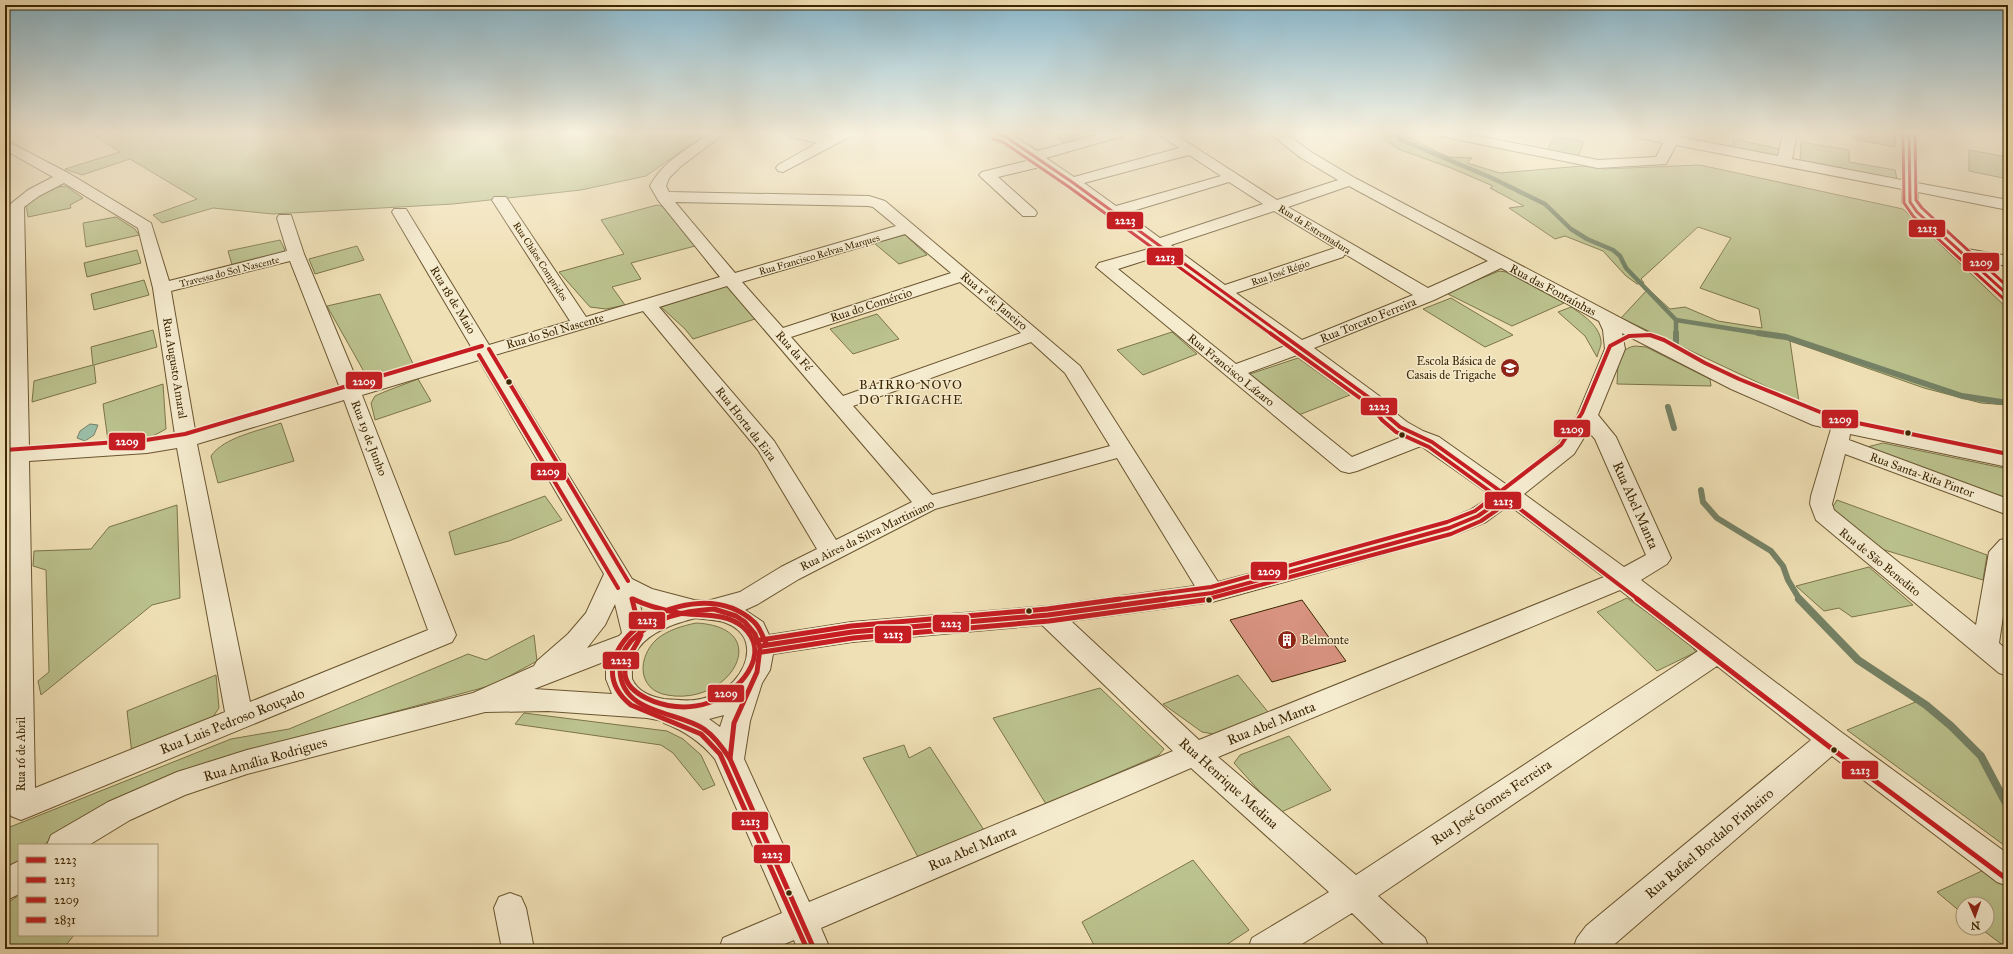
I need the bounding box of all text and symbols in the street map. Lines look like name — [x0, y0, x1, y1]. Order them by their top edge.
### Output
street label: Rua da Estremadura — [1276, 203, 1354, 257]
line badge: 2223 — [1106, 211, 1144, 230]
text: 2223 — [1115, 214, 1135, 228]
line badge: 2213 — [1908, 219, 1946, 238]
street label: Rua Chãos Compridos — [510, 220, 570, 304]
text: 2213 — [1917, 222, 1937, 236]
street label: Rua Francisco Relvas Marques — [757, 232, 882, 279]
line badge: 2213 — [1146, 247, 1184, 266]
text: 2213 — [1155, 251, 1175, 265]
line badge: 2209 — [1962, 252, 2000, 272]
street label: Travessa do Sol Nascente — [178, 254, 280, 290]
text: 2209 — [1969, 256, 1993, 270]
street label: Rua José Régio — [1249, 257, 1312, 290]
street label: Rua das Fontaínhas — [1507, 261, 1599, 319]
street label: Rua 18 de Maio — [427, 264, 479, 336]
street label: Rua 1º de Janeiro — [957, 269, 1030, 334]
street label: Rua do Comércio — [828, 285, 914, 325]
street label: Rua Torcato Ferreira — [1318, 294, 1419, 346]
street label: Rua do Sol Nascente — [505, 310, 605, 352]
street label: Rua Augusto Amaral — [159, 316, 190, 420]
street label: Rua da Fé — [773, 328, 815, 374]
street label: Rua Francisco Lázaro — [1185, 331, 1277, 409]
place label: Escola Básica de Casais de Trigache — [1406, 354, 1496, 383]
school or university icon: Escola Básica de Casais de Trigache — [1499, 357, 1521, 379]
line badge: 2209 — [345, 371, 383, 390]
text: 2209 — [352, 375, 376, 389]
unlabelled marker — [504, 377, 514, 387]
district label: BAIRRO NOVO DO TRIGACHE — [859, 377, 963, 408]
street label: Rua Horta da Eira — [713, 384, 780, 465]
line badge: 2223 — [1360, 397, 1398, 416]
street label: Rua 19 de Junho — [347, 398, 390, 478]
text: 2223 — [1369, 400, 1389, 414]
line badge: 2209 — [1821, 409, 1859, 429]
text: 2209 — [1828, 413, 1852, 427]
line badge: 2209 — [1553, 419, 1591, 438]
text: 2209 — [1560, 423, 1584, 437]
unlabelled marker — [1903, 428, 1913, 438]
unlabelled marker — [1397, 430, 1407, 440]
line badge: 2209 — [108, 432, 146, 451]
text: 2209 — [115, 435, 139, 449]
street label: Rua Santa-Rita Pintor — [1868, 450, 1977, 501]
street label: Rua Abel Manta — [1609, 459, 1662, 552]
line badge: 2209 — [530, 462, 567, 481]
text: 2209 — [536, 465, 560, 479]
line badge: 2213 — [1484, 491, 1522, 510]
text: 2213 — [1493, 495, 1513, 509]
street label: Rua Aires da Silva Martiniano — [798, 496, 936, 574]
street label: Rua de São Benedito — [1836, 525, 1924, 599]
line badge: 2209 — [1250, 561, 1288, 581]
text: 2209 — [1257, 565, 1281, 579]
unlabelled marker — [1204, 595, 1214, 605]
unlabelled marker — [1024, 606, 1034, 616]
line badge: 2213 — [628, 611, 666, 630]
text: 2213 — [637, 614, 657, 628]
line badge: 2223 — [932, 614, 970, 633]
text: 2223 — [941, 617, 961, 631]
line badge: 2213 — [874, 625, 912, 644]
text: 2213 — [883, 628, 903, 642]
building icon: Belmonte — [1276, 629, 1298, 651]
place label: Belmonte — [1301, 633, 1349, 647]
line badge: 2223 — [602, 651, 640, 670]
text: 2223 — [611, 654, 631, 668]
line badge: 2209 — [707, 684, 745, 703]
street label: Rua Luis Pedroso Rouçado — [157, 685, 307, 758]
text: 2209 — [714, 687, 738, 701]
street label: Rua Abel Manta — [1225, 698, 1318, 749]
street label: Rua 16 de Abril — [14, 716, 28, 791]
street label: Rua Amália Rodrigues — [201, 734, 329, 785]
street label: Rua Henrique Medina — [1175, 734, 1282, 833]
unlabelled marker — [1829, 745, 1839, 755]
street label: Rua José Gomes Ferreira — [1428, 756, 1555, 850]
line badge: 2213 — [1841, 760, 1879, 780]
text: 2213 — [1850, 764, 1870, 778]
street label: Rua Rafael Bordalo Pinheiro — [1642, 785, 1777, 902]
line badge: 2213 — [731, 811, 769, 831]
text: 2213 — [740, 815, 760, 829]
street label: Rua Abel Manta — [926, 822, 1019, 875]
legend — [18, 844, 158, 936]
line badge: 2223 — [753, 844, 791, 864]
text: 2223 — [762, 848, 782, 862]
text: 2223 — [54, 853, 77, 867]
text: 2213 — [54, 873, 76, 887]
unlabelled marker — [784, 888, 794, 898]
text: 2209 — [54, 893, 79, 907]
north arrow — [1955, 896, 1995, 936]
text: 2831 — [54, 913, 76, 927]
text: N — [1970, 919, 1980, 932]

